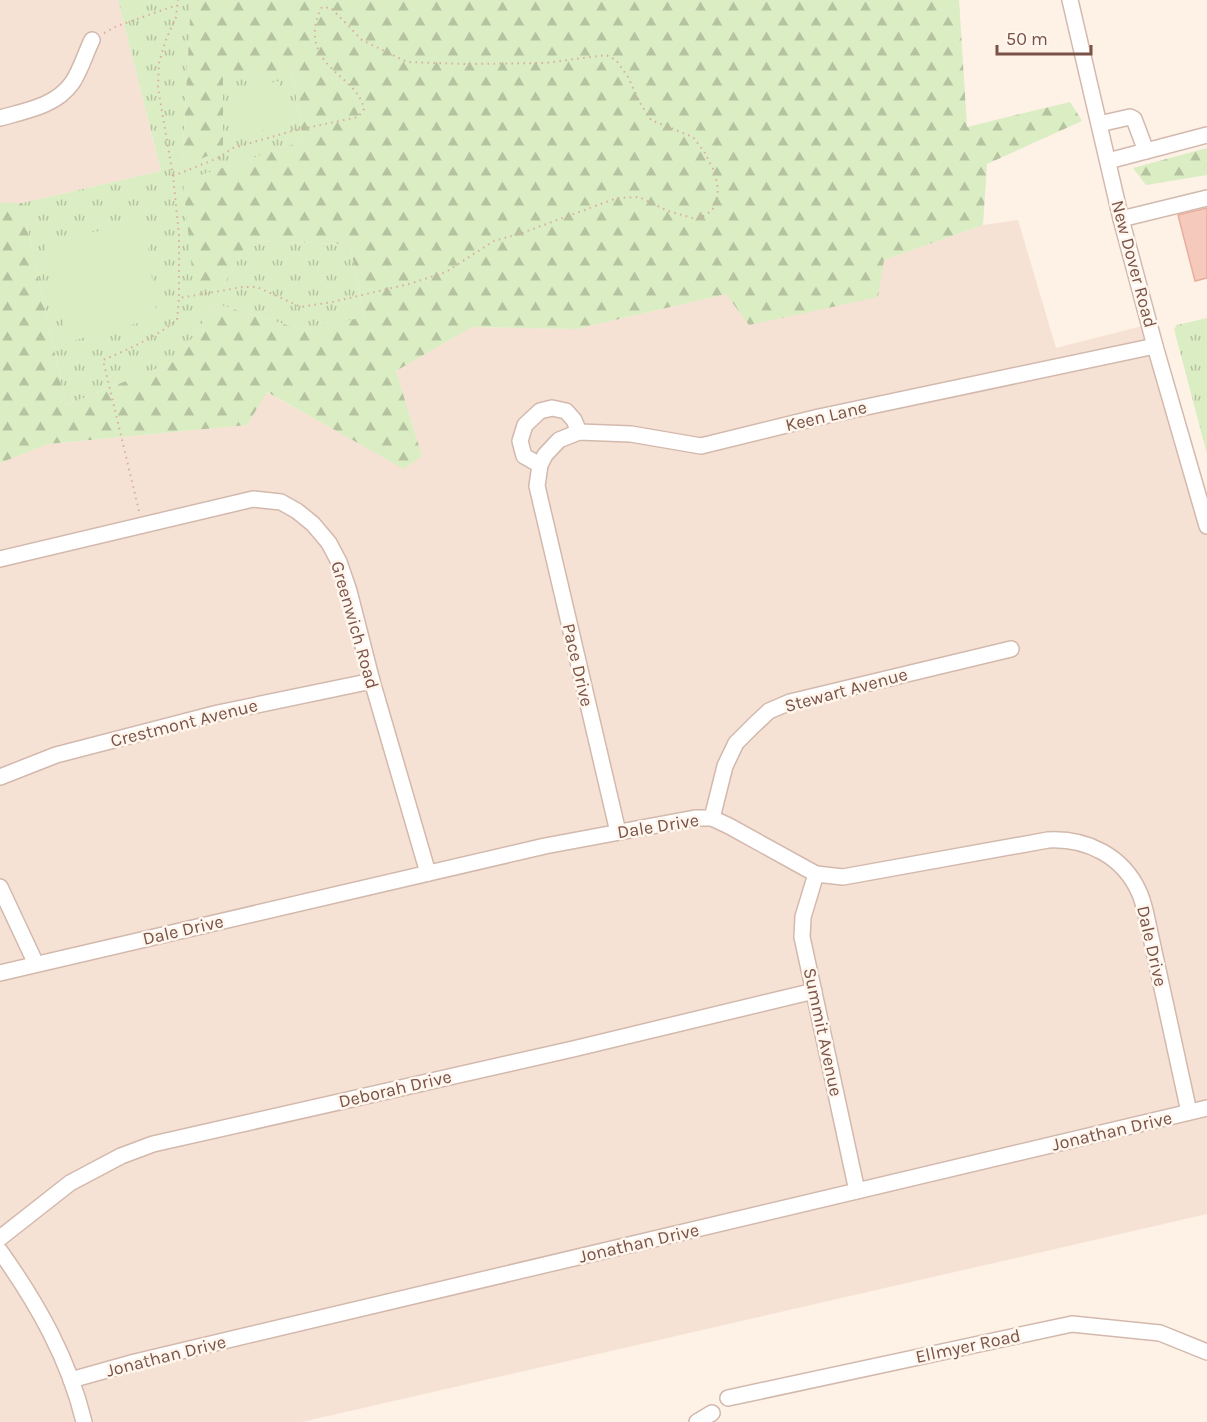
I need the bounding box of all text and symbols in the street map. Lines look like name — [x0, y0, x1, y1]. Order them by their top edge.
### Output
scale bar — [997, 18, 1092, 56]
text: 50 m — [1006, 28, 1048, 50]
street label: New Dover Road — [1106, 198, 1162, 330]
street label: Keen Lane — [783, 396, 869, 436]
street label: Greenwich Road — [326, 559, 384, 691]
street label: Pace Drive — [558, 621, 598, 709]
street label: Stewart Avenue — [782, 663, 910, 717]
street label: Crestmont Avenue — [108, 694, 260, 752]
street label: Dale Drive — [616, 809, 700, 843]
street label: Dale Drive — [1132, 903, 1172, 989]
street label: Dale Drive — [140, 910, 226, 950]
street label: Summit Avenue — [799, 966, 847, 1098]
street label: Deborah Drive — [336, 1065, 454, 1113]
street label: Jonathan Drive — [1050, 1106, 1174, 1156]
street label: Jonathan Drive — [577, 1218, 701, 1268]
street label: Ellmyer Road — [913, 1324, 1023, 1368]
street label: Jonathan Drive — [104, 1330, 228, 1382]

